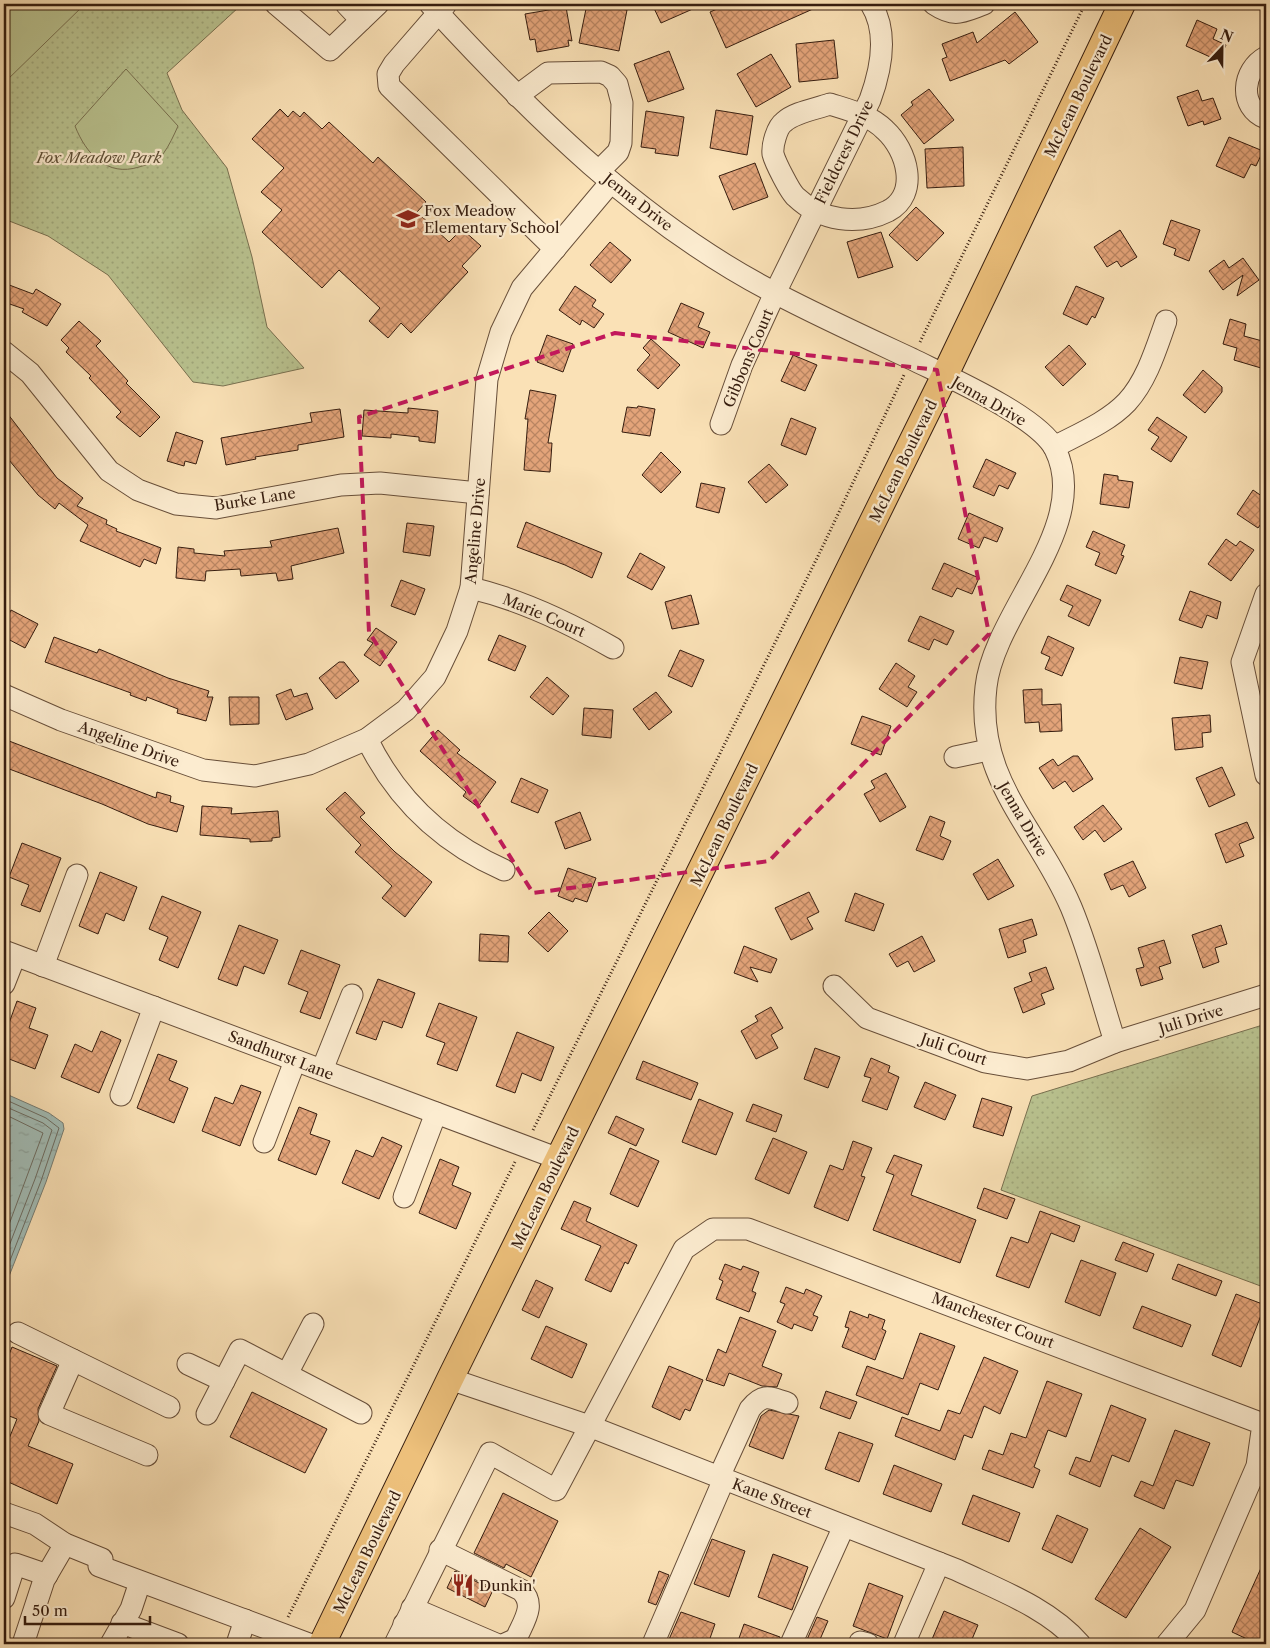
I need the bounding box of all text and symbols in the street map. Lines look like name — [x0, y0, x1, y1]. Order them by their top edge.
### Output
north arrow — [1198, 22, 1248, 72]
text: N — [1218, 25, 1236, 47]
street label: McLean Boulevard — [1040, 31, 1116, 161]
street label: Fieldcrest Drive — [811, 97, 877, 207]
park label: Fox Meadow Park — [35, 148, 162, 167]
street label: Jenna Drive — [598, 168, 677, 235]
place label: Fox Meadow Elementary School — [424, 201, 560, 237]
school or university icon: Fox Meadow Elementary School — [395, 206, 421, 232]
street label: Gibbons Court — [719, 305, 778, 410]
street label: Jenna Drive — [947, 371, 1030, 430]
street label: McLean Boulevard — [865, 396, 941, 526]
street label: Angeline Drive — [461, 477, 489, 586]
street label: Burke Lane — [213, 483, 297, 515]
street label: Marie Court — [500, 589, 589, 641]
street label: Angeline Drive — [75, 717, 182, 771]
street label: McLean Boulevard — [686, 760, 762, 890]
street label: Jenna Drive — [993, 777, 1052, 860]
street label: Juli Drive — [1155, 1000, 1226, 1038]
street label: Sandhurst Lane — [226, 1026, 336, 1084]
street label: Juli Court — [916, 1028, 990, 1069]
street label: McLean Boulevard — [507, 1123, 583, 1253]
street label: Manchester Court — [929, 1288, 1058, 1352]
street label: Kane Street — [729, 1474, 815, 1522]
street label: McLean Boulevard — [329, 1487, 405, 1617]
restaurant icon: Dunkin' — [450, 1572, 476, 1598]
place label: Dunkin' — [479, 1576, 535, 1595]
scale bar — [25, 1593, 150, 1625]
text: 50 m — [32, 1601, 68, 1620]

